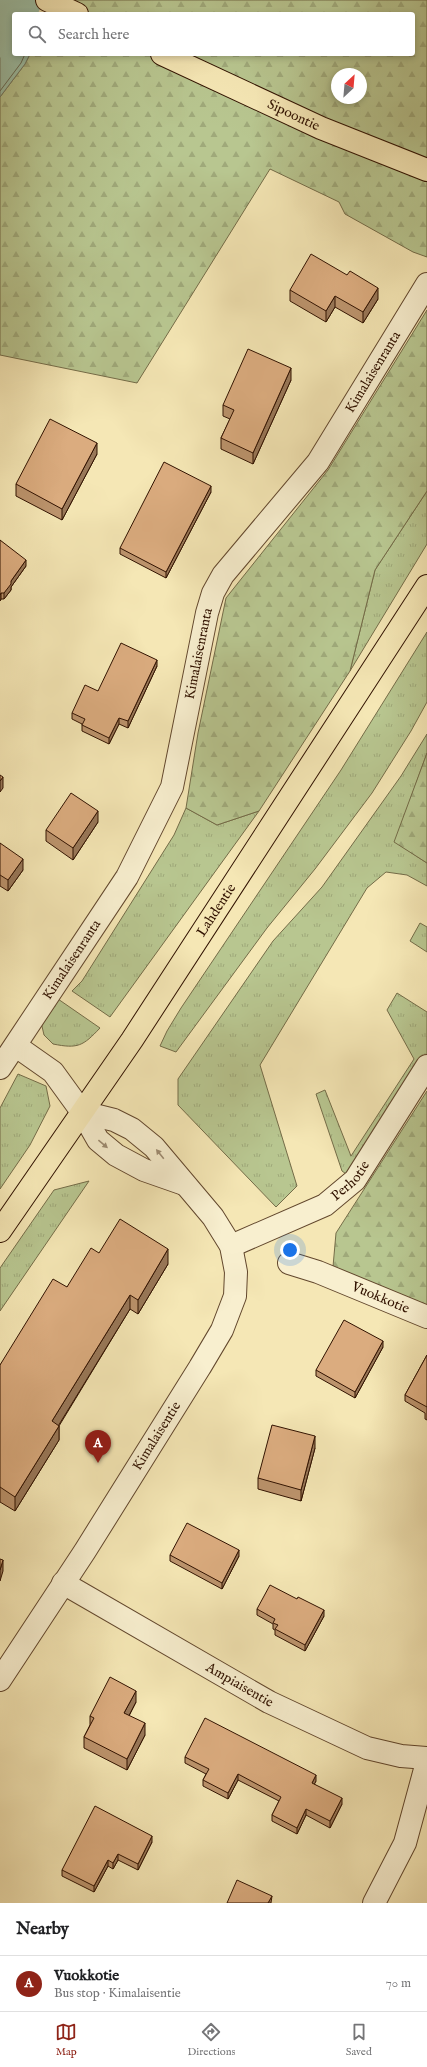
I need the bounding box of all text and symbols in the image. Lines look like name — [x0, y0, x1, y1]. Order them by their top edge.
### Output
search box — [12, 12, 415, 56]
icon: search — [26, 23, 48, 45]
text: Search here — [58, 25, 129, 44]
north arrow — [331, 68, 367, 104]
street label: Sipoontie — [264, 95, 323, 135]
street label: Kimalaisenranta — [341, 327, 405, 416]
street label: Kimalaisenranta — [181, 605, 217, 701]
street label: Lahdentie — [193, 880, 240, 940]
street label: Kimalaisenranta — [39, 915, 106, 1003]
one-way arrow — [98, 1140, 109, 1149]
one-way arrow — [155, 1148, 164, 1159]
street label: Perhotie — [328, 1157, 374, 1205]
your location — [280, 1240, 300, 1260]
street label: Vuokkotie — [348, 1277, 413, 1318]
street label: Kimalaisentie — [128, 1398, 185, 1474]
pin: A — [85, 1430, 111, 1463]
street label: Ampiaisentie — [202, 1658, 277, 1712]
text: Nearby — [16, 1919, 69, 1940]
text: Vuokkotie — [54, 1966, 119, 1985]
text: A — [25, 1975, 33, 1992]
text: 70 m — [386, 1975, 411, 1992]
text: Bus stop · Kimalaisentie — [54, 1985, 181, 2002]
tab: Map — [55, 2021, 77, 2059]
tab: Directions — [188, 2021, 235, 2059]
tab: Saved — [346, 2021, 372, 2059]

